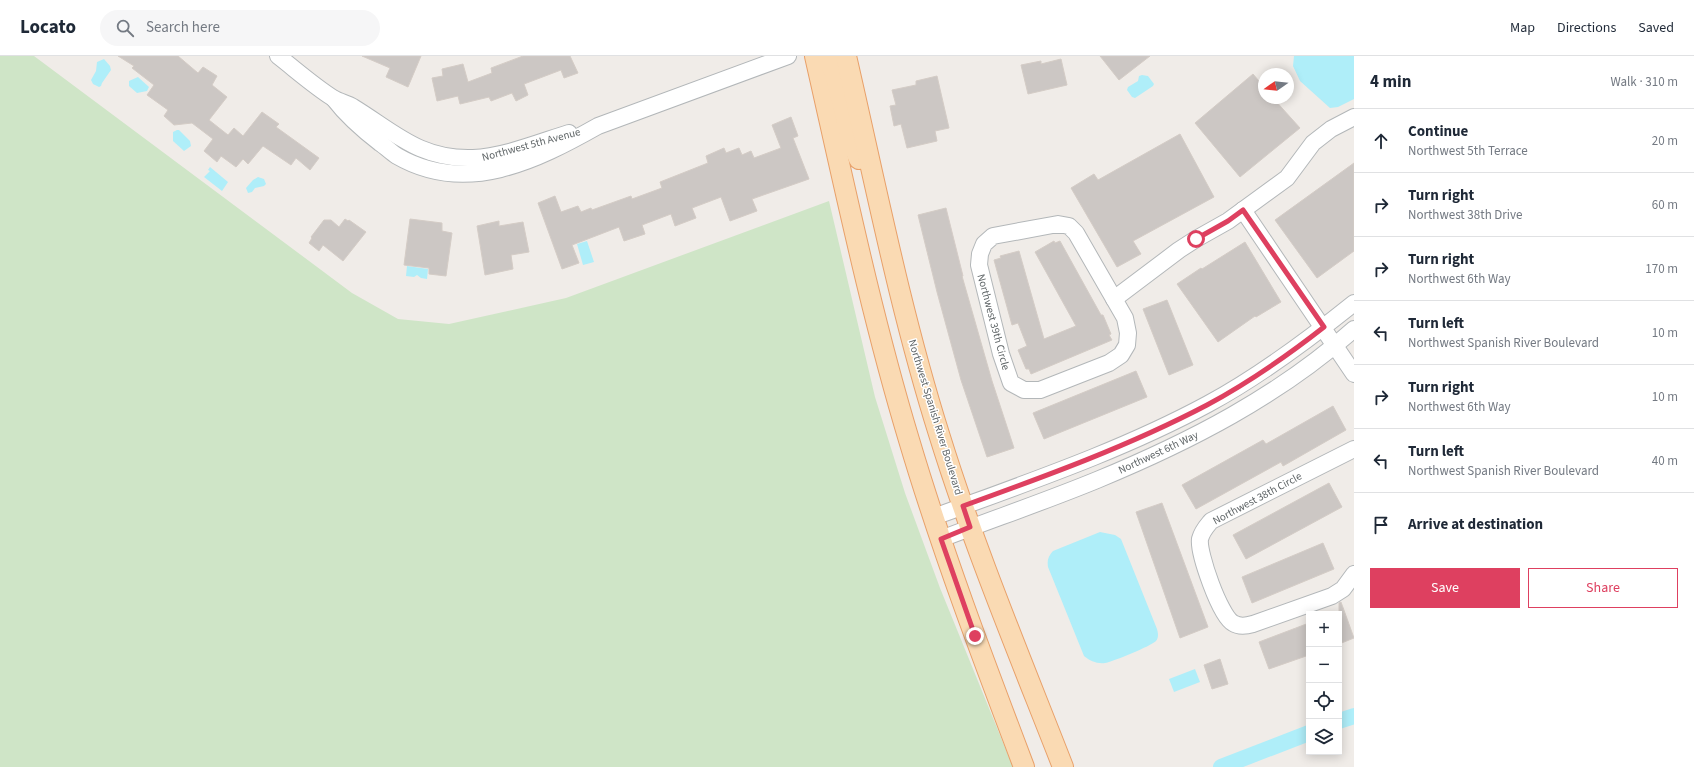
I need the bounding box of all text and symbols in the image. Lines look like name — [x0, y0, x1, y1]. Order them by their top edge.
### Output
search box — [100, 10, 380, 46]
text: Locato — [20, 14, 76, 41]
icon: search — [114, 17, 136, 39]
text: Search here — [146, 17, 220, 38]
text: Map — [1510, 18, 1535, 38]
text: Directions — [1557, 18, 1616, 38]
text: Saved — [1638, 18, 1674, 38]
north arrow — [1258, 68, 1294, 104]
text: 4 min — [1370, 70, 1411, 94]
text: Walk · 310 m — [1610, 73, 1678, 91]
text: Continue — [1408, 121, 1468, 142]
street label: Northwest 5th Avenue — [480, 124, 583, 165]
icon: ahead — [1370, 130, 1392, 152]
text: 20 m — [1652, 132, 1678, 150]
text: Northwest 5th Terrace — [1408, 142, 1528, 160]
text: Turn right — [1408, 185, 1474, 206]
icon: right — [1370, 194, 1392, 216]
text: 60 m — [1652, 196, 1678, 214]
text: Northwest 38th Drive — [1408, 206, 1523, 224]
route start — [1187, 230, 1205, 248]
text: Turn right — [1408, 249, 1474, 270]
icon: right — [1370, 258, 1392, 280]
text: 170 m — [1645, 260, 1678, 278]
text: Northwest 6th Way — [1408, 270, 1511, 288]
street label: Northwest 39th Circle — [973, 272, 1014, 372]
text: Turn left — [1408, 313, 1464, 334]
icon: left — [1370, 322, 1392, 344]
text: 10 m — [1652, 324, 1678, 342]
text: Northwest Spanish River Boulevard — [1408, 334, 1599, 352]
street label: Northwest Spanish River Boulevard — [905, 338, 966, 497]
text: Turn right — [1408, 377, 1474, 398]
icon: right — [1370, 386, 1392, 408]
text: 10 m — [1652, 388, 1678, 406]
text: Northwest 6th Way — [1408, 398, 1511, 416]
street label: Northwest 6th Way — [1116, 427, 1201, 478]
text: Turn left — [1408, 441, 1464, 462]
icon: left — [1370, 450, 1392, 472]
text: 40 m — [1652, 452, 1678, 470]
text: Northwest Spanish River Boulevard — [1408, 462, 1599, 480]
street label: Northwest 38th Circle — [1210, 468, 1305, 528]
icon: arrive — [1370, 514, 1392, 536]
text: Arrive at destination — [1408, 514, 1543, 535]
button: Save — [1370, 568, 1520, 608]
button: Share — [1528, 568, 1678, 608]
map controls — [1306, 611, 1342, 755]
button: + — [1306, 611, 1342, 647]
route end — [966, 627, 984, 645]
button: − — [1306, 647, 1342, 683]
button: locate — [1306, 683, 1342, 719]
button: layers — [1306, 719, 1342, 755]

